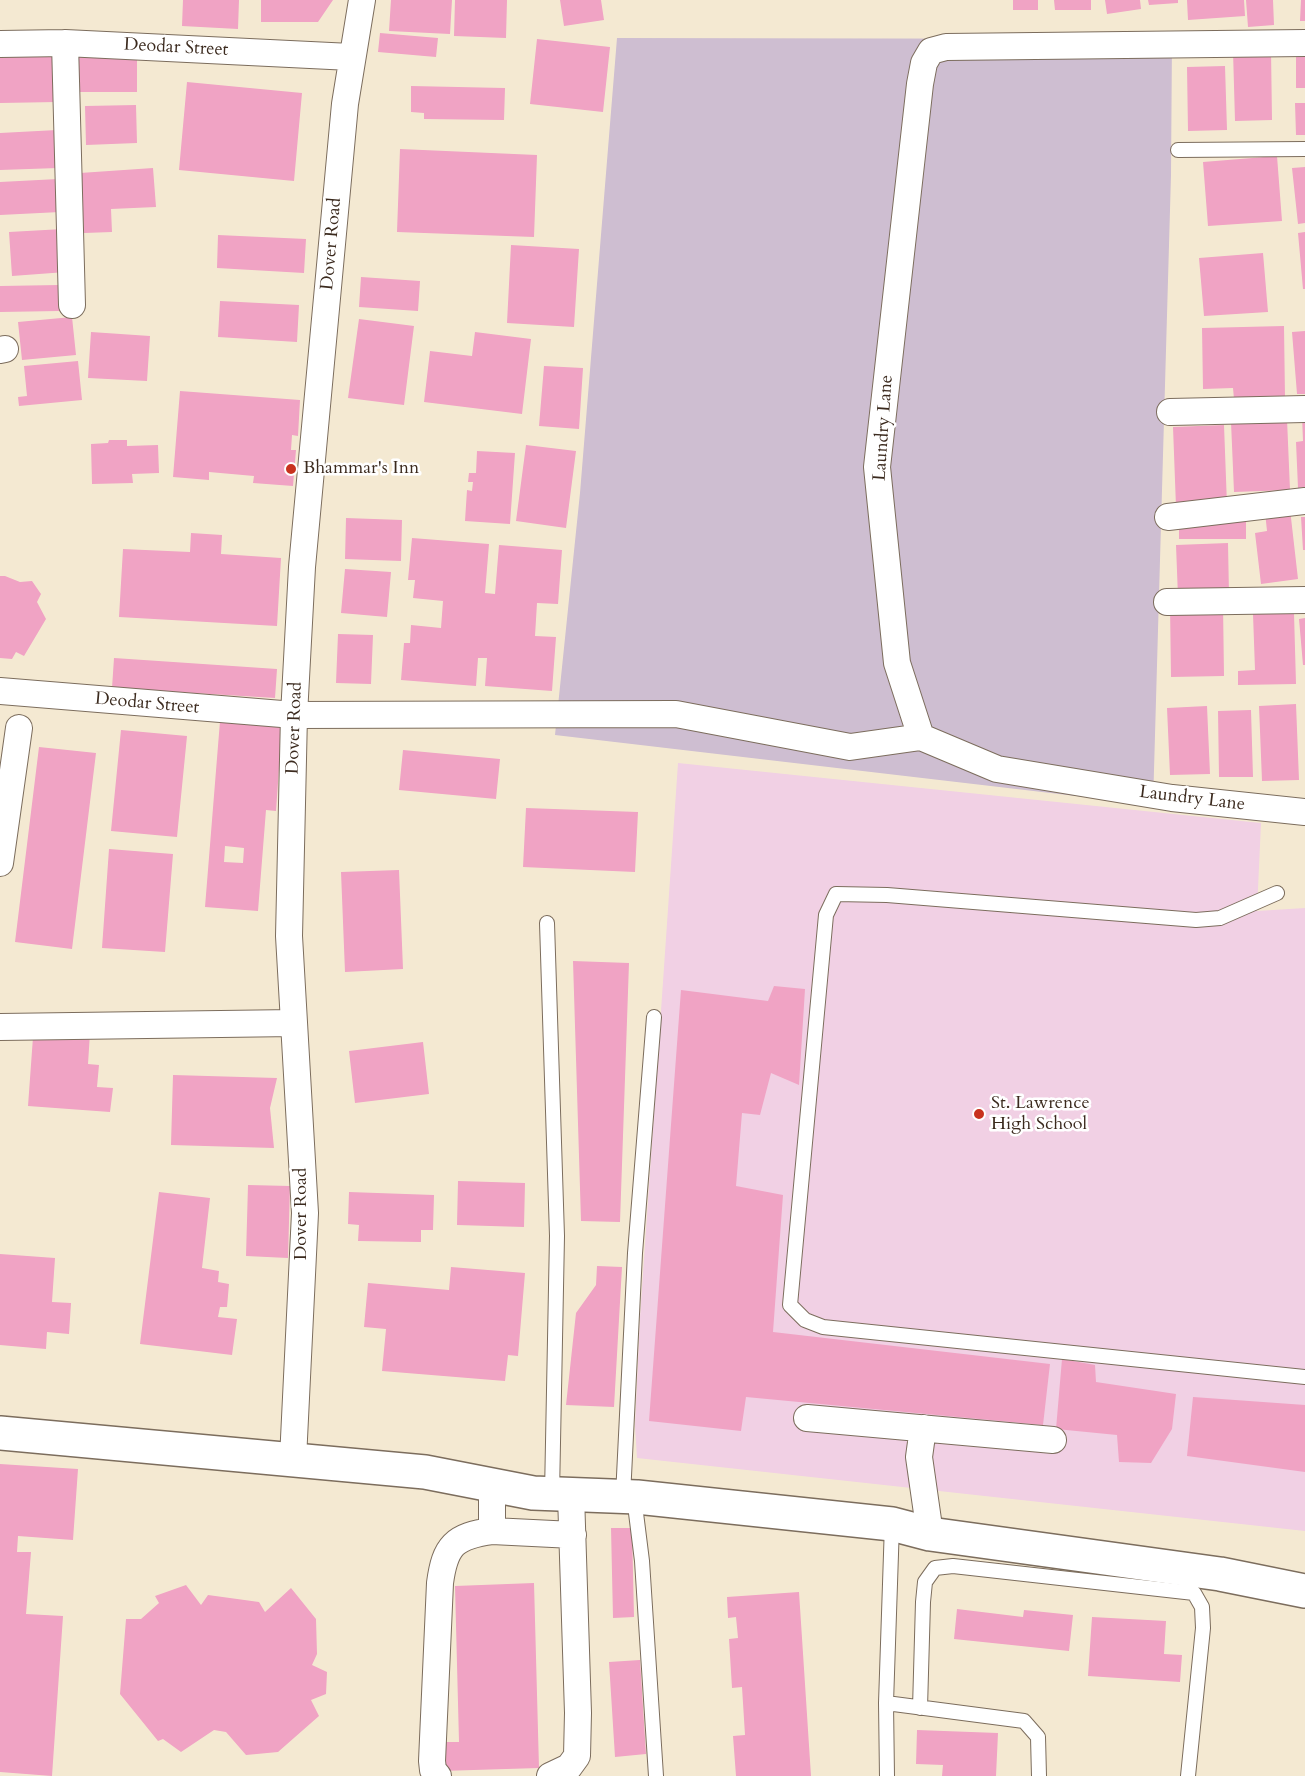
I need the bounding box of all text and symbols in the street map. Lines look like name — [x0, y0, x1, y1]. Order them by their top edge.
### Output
street label: Deodar Street — [123, 34, 229, 62]
street label: Dover Road — [317, 197, 347, 291]
street label: Laundry Lane — [870, 374, 898, 482]
place label: Bhammar's Inn — [303, 458, 419, 480]
marker: Bhammar's Inn — [284, 462, 298, 476]
street label: Dover Road — [283, 681, 307, 775]
street label: Deodar Street — [94, 689, 200, 719]
street label: Laundry Lane — [1138, 782, 1246, 816]
place label: St. Lawrence High School — [991, 1093, 1090, 1136]
marker: St. Lawrence High School — [972, 1107, 986, 1121]
street label: Dover Road — [291, 1168, 313, 1260]

